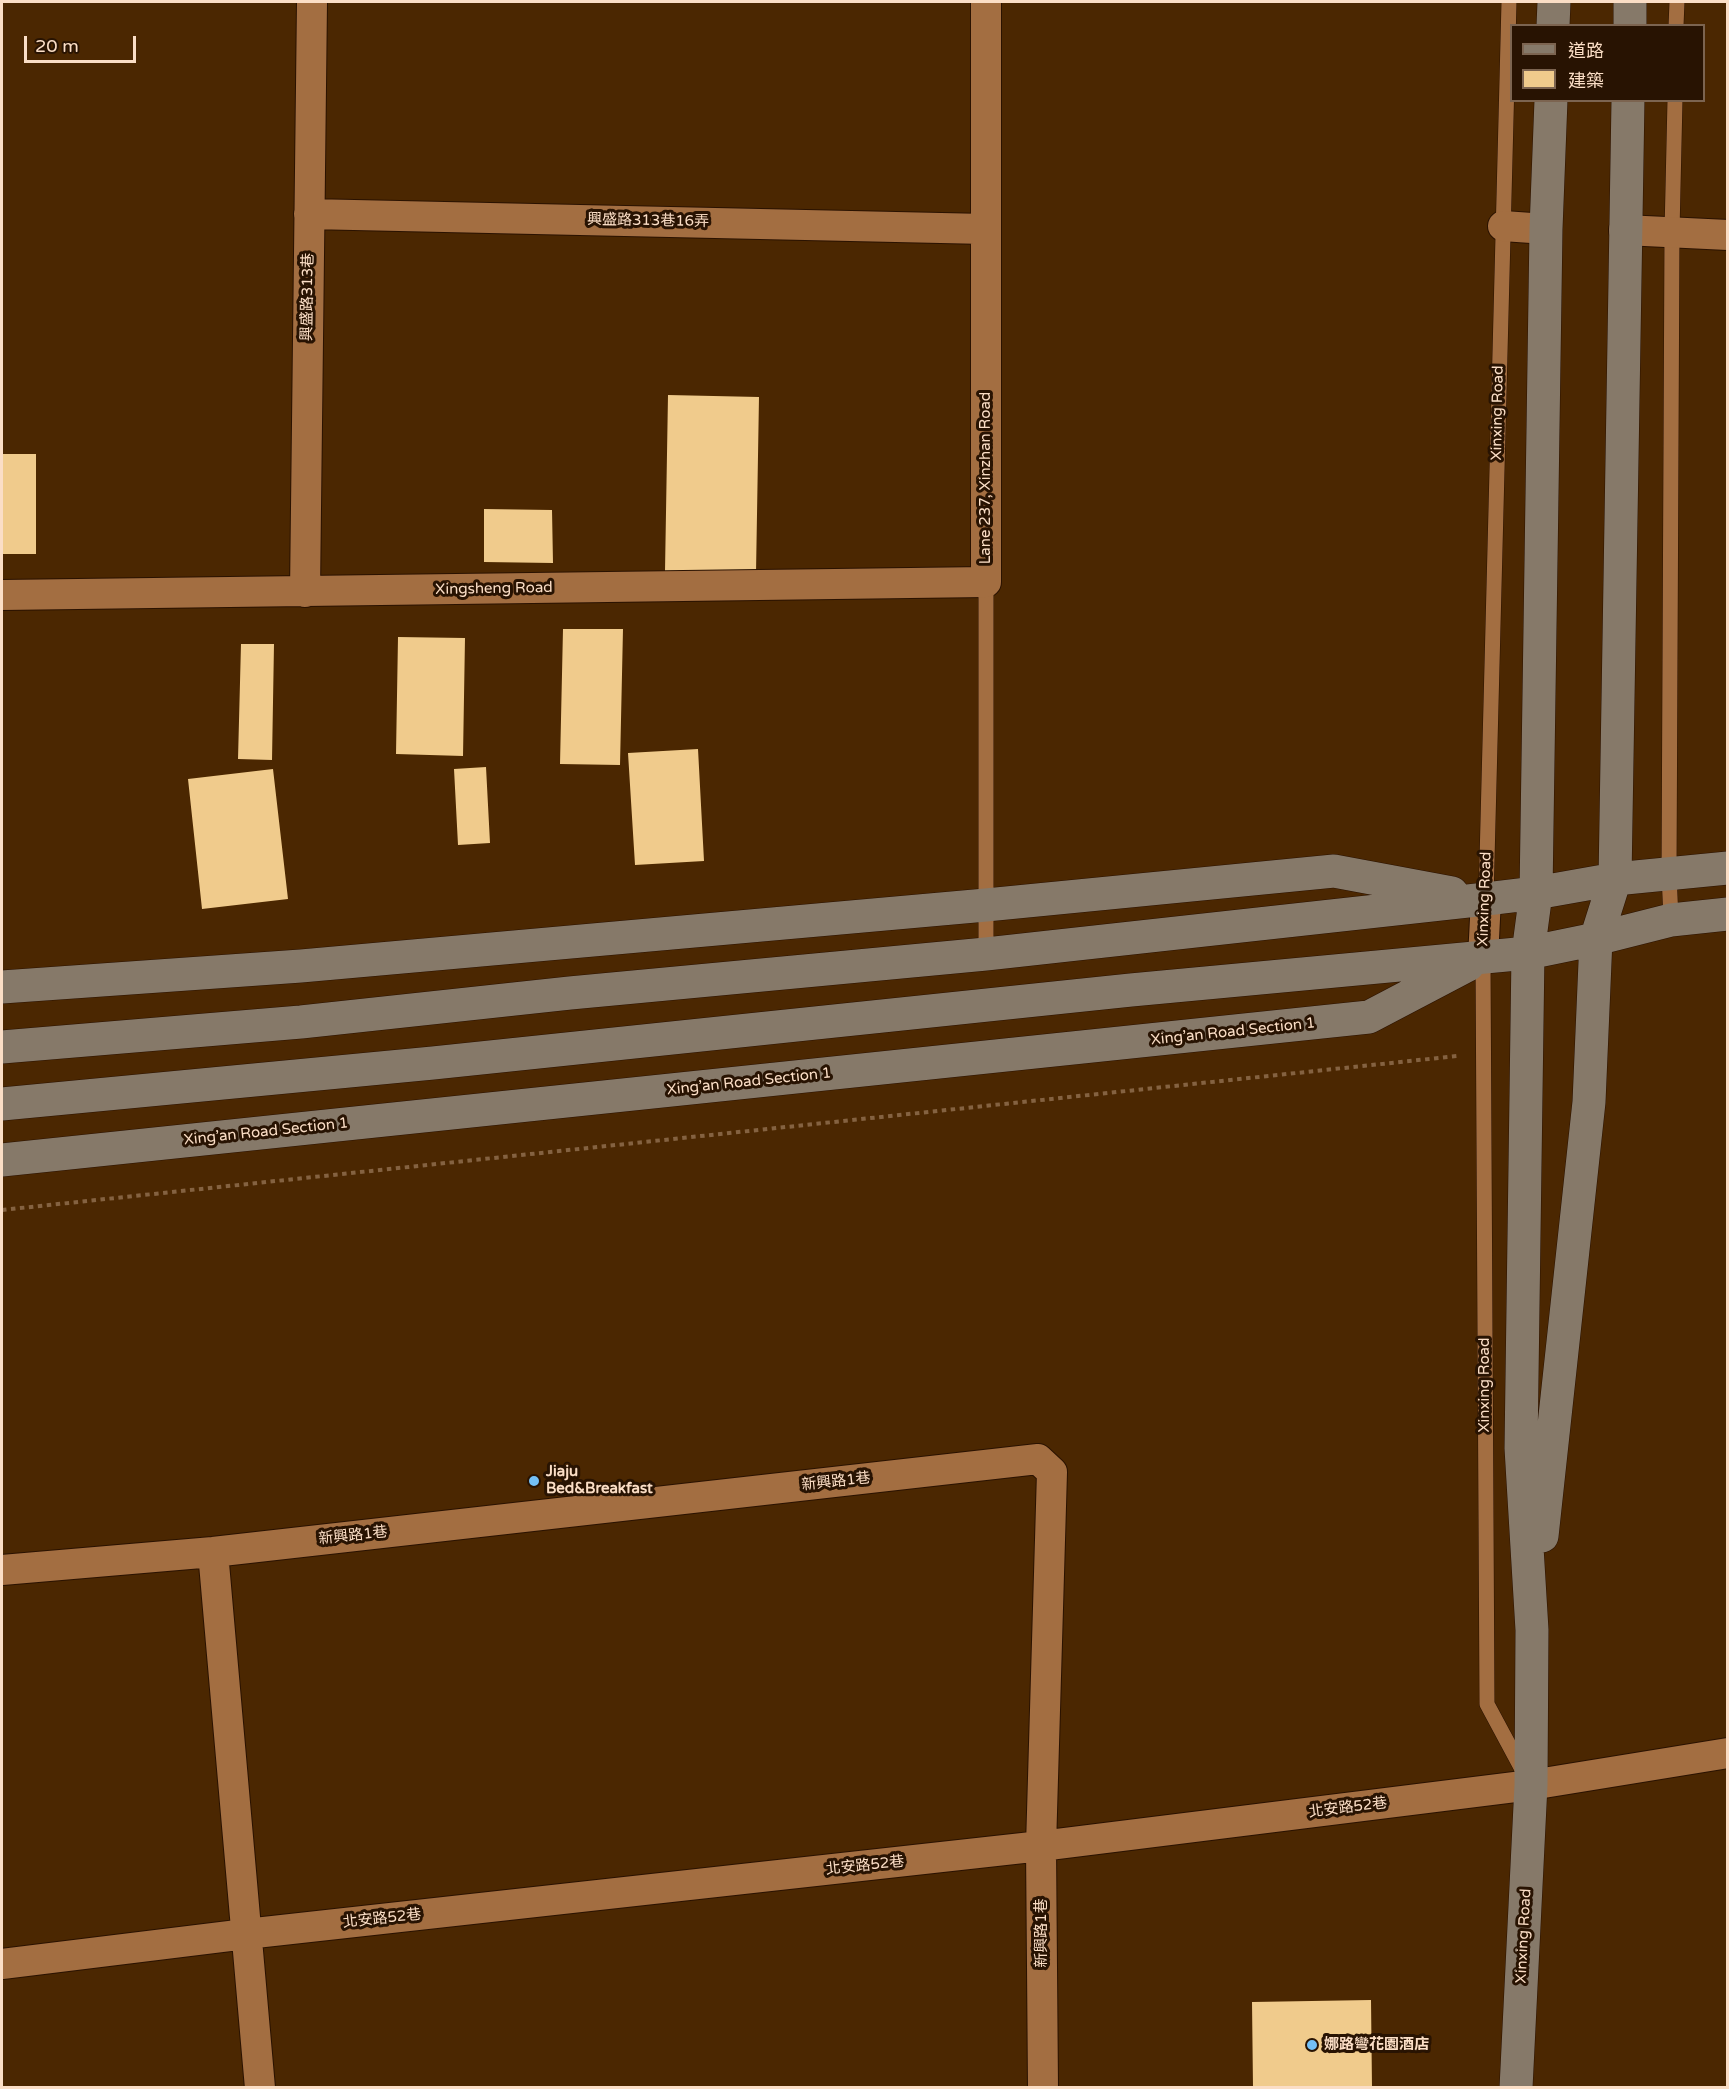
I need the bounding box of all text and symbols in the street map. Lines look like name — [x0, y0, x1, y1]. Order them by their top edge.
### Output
scale bar — [27, 24, 140, 62]
legend — [1510, 24, 1705, 102]
text: 20 m — [35, 35, 79, 57]
text: 道路 — [1568, 40, 1604, 62]
text: 建築 — [1568, 70, 1604, 92]
street label: 興盛路313巷16弄 — [587, 211, 709, 231]
street label: 興盛路313巷 — [298, 253, 318, 341]
street label: Xinxing Road — [1488, 365, 1508, 461]
street label: Lane 237, Xinzhan Road — [977, 392, 995, 564]
street label: Xingsheng Road — [435, 579, 553, 599]
street label: Xinxing Road — [1474, 851, 1496, 947]
street label: Xing’an Road Section 1 — [1150, 1014, 1316, 1050]
street label: Xing’an Road Section 1 — [666, 1064, 832, 1100]
street label: Xing’an Road Section 1 — [183, 1114, 349, 1150]
street label: Xinxing Road — [1476, 1338, 1494, 1432]
place label: Jiaju Bed&Breakfast — [546, 1463, 653, 1498]
street label: 新興路1巷 — [801, 1469, 871, 1495]
marker: Jiaju Bed&Breakfast — [527, 1474, 541, 1488]
street label: 新興路1巷 — [318, 1523, 388, 1549]
street label: 北安路52巷 — [1308, 1794, 1388, 1822]
street label: 北安路52巷 — [825, 1853, 905, 1879]
street label: Xinxing Road — [1513, 1888, 1535, 1984]
street label: 新興路1巷 — [1033, 1898, 1051, 1968]
street label: 北安路52巷 — [342, 1906, 422, 1932]
place label: 娜路彎花園酒店 — [1324, 2036, 1429, 2054]
marker: 娜路彎花園酒店 — [1305, 2038, 1319, 2052]

